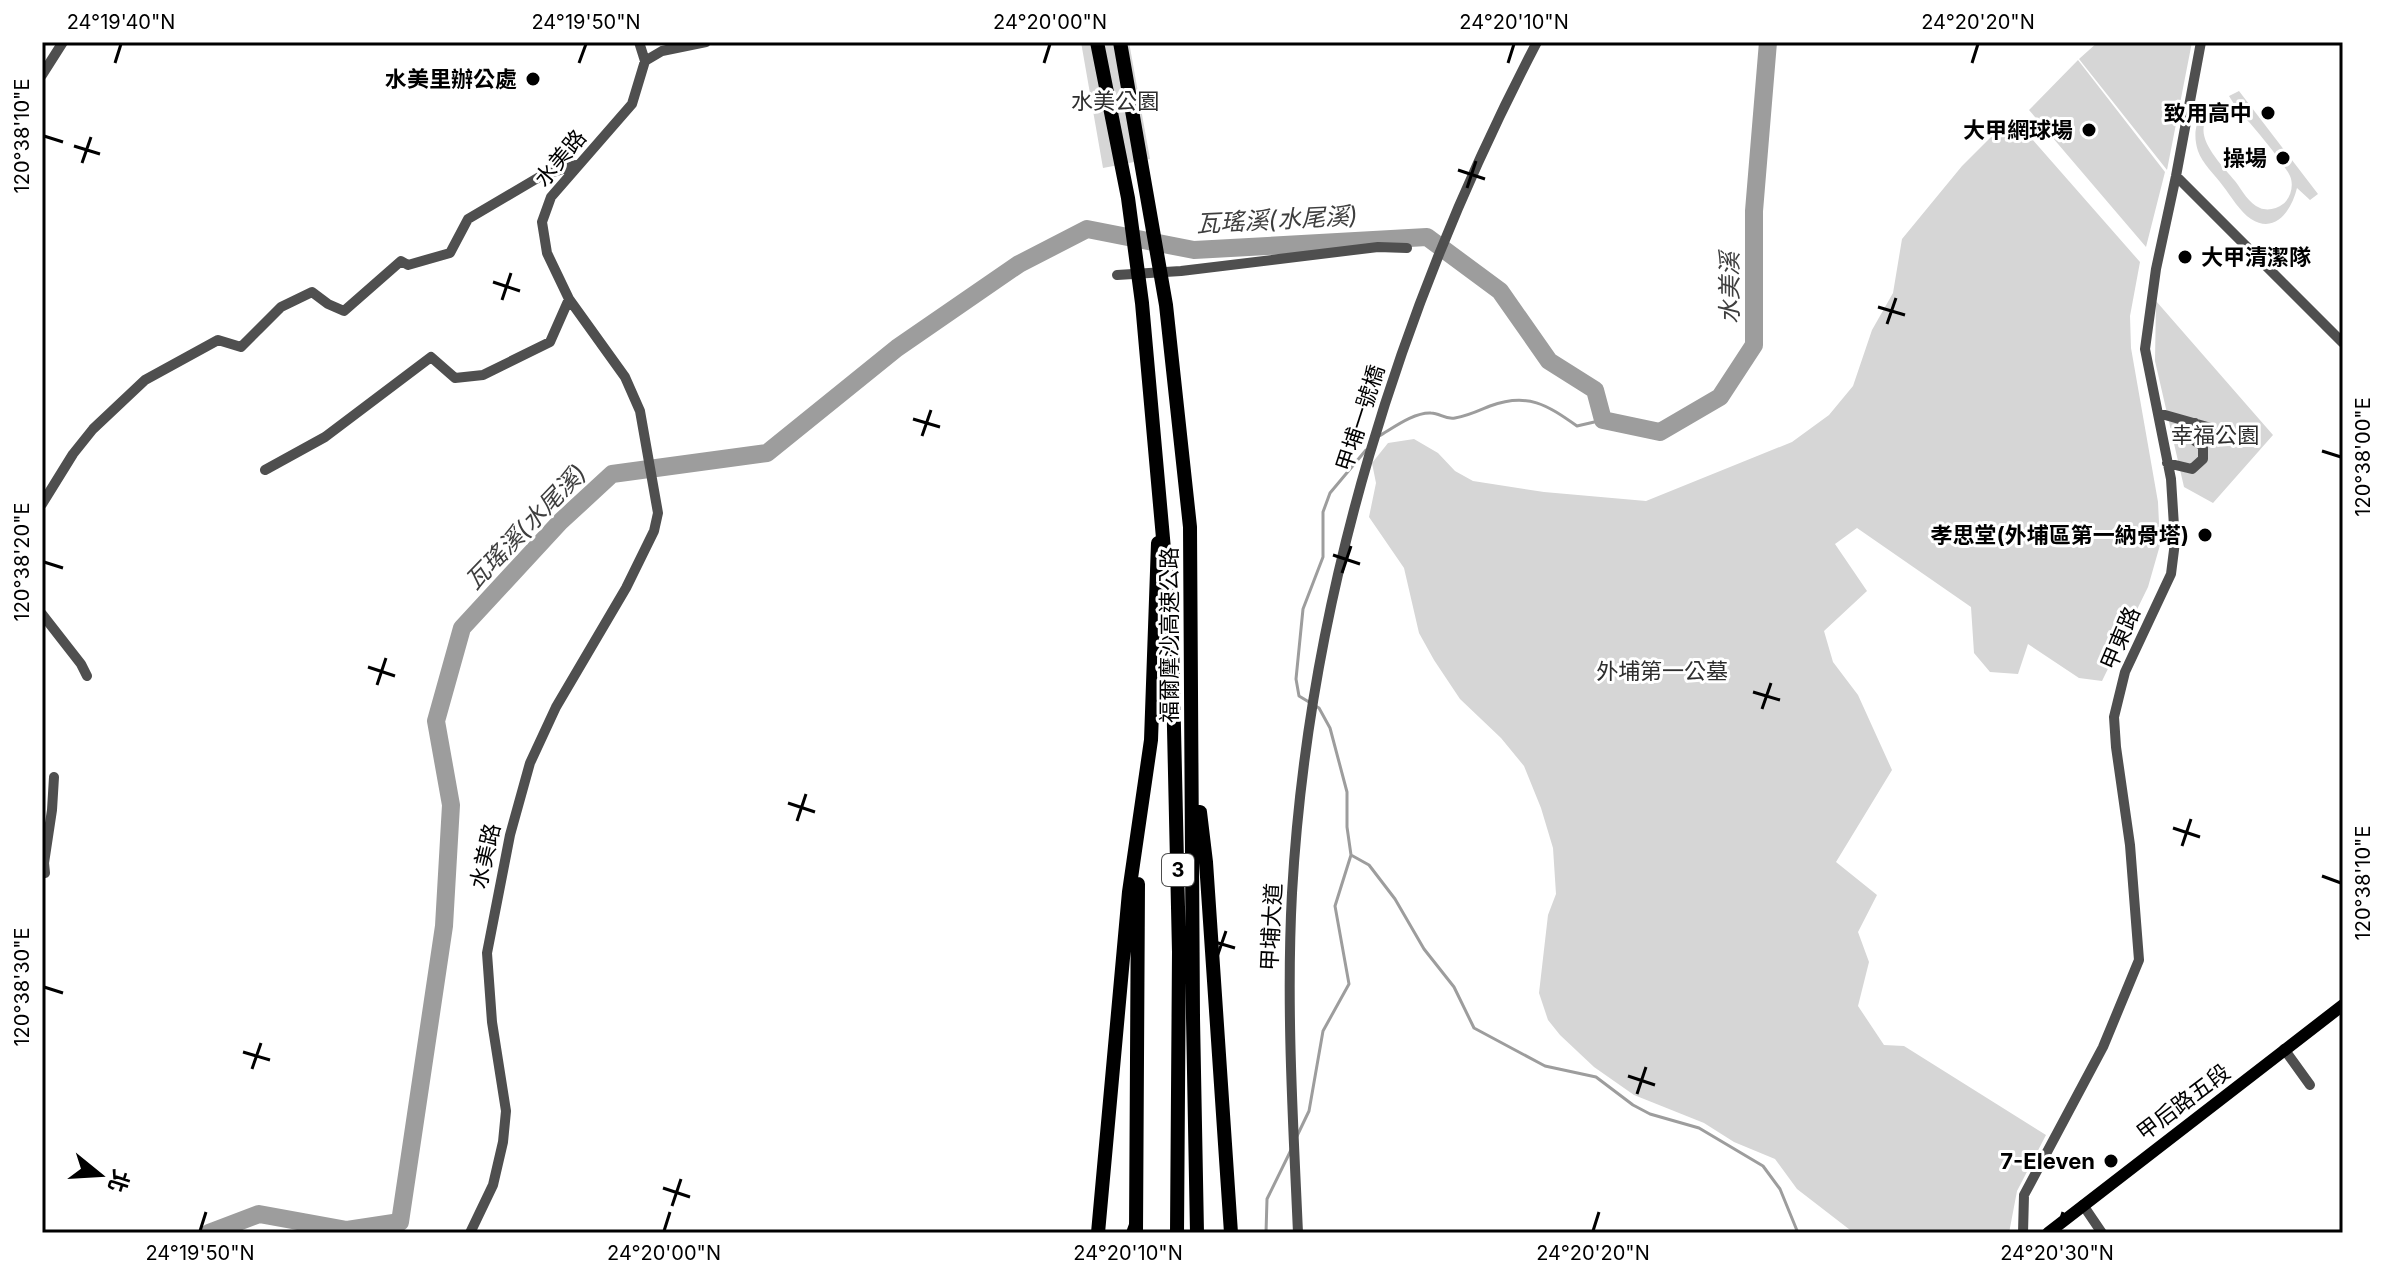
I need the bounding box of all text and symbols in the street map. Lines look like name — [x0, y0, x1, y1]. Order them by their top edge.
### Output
text: 24°19'40"N — [67, 10, 175, 34]
text: 24°19'50"N — [531, 10, 641, 34]
text: 24°20'00"N — [993, 10, 1107, 34]
text: 24°20'10"N — [1459, 10, 1569, 34]
text: 24°20'20"N — [1921, 10, 2035, 34]
place label: 水美里辦公處 — [385, 66, 517, 92]
marker: 水美里辦公處 — [524, 70, 542, 88]
text: 120°38'10"E — [10, 79, 34, 193]
park label: 水美公園 — [1071, 88, 1159, 114]
place label: 致用高中 — [2164, 100, 2252, 126]
marker: 致用高中 — [2259, 104, 2277, 122]
place label: 大甲網球場 — [1963, 117, 2073, 143]
marker: 大甲網球場 — [2080, 121, 2098, 139]
street label: 水美路 — [529, 124, 591, 192]
place label: 操場 — [2223, 145, 2267, 171]
marker: 操場 — [2274, 149, 2292, 167]
water label: 瓦瑤溪(水尾溪) — [1196, 201, 1358, 238]
place label: 大甲清潔隊 — [2201, 244, 2311, 270]
marker: 大甲清潔隊 — [2176, 248, 2194, 266]
water label: 水美溪 — [1715, 249, 1744, 324]
street label: 甲埔一號橋 — [1331, 362, 1389, 474]
text: 120°38'00"E — [2351, 397, 2375, 517]
park label: 幸福公園 — [2171, 422, 2259, 448]
water label: 瓦瑤溪(水尾溪) — [459, 458, 592, 595]
text: 120°38'20"E — [10, 503, 34, 621]
place label: 孝思堂(外埔區第一納骨塔) — [1930, 522, 2189, 548]
marker: 孝思堂(外埔區第一納骨塔) — [2196, 526, 2214, 544]
street label: 福爾摩沙高速公路 — [1156, 547, 1182, 723]
street label: 甲東路 — [2095, 603, 2145, 673]
park label: 外埔第一公墓 — [1596, 658, 1728, 684]
street label: 水美路 — [465, 821, 505, 891]
text: 120°38'10"E — [2351, 826, 2375, 940]
road number: 3 — [1162, 854, 1194, 886]
street label: 甲埔大道 — [1256, 882, 1286, 972]
text: 120°38'30"E — [10, 927, 34, 1047]
street label: 甲后路五段 — [2131, 1059, 2235, 1145]
north arrow — [60, 1135, 140, 1215]
place label: 7-Eleven — [2000, 1148, 2095, 1174]
marker: 7-Eleven — [2102, 1152, 2120, 1170]
text: 北 — [103, 1167, 135, 1196]
text: 24°19'50"N — [145, 1241, 255, 1265]
text: 24°20'00"N — [607, 1241, 721, 1265]
text: 24°20'10"N — [1073, 1241, 1183, 1265]
text: 24°20'20"N — [1536, 1241, 1650, 1265]
text: 24°20'30"N — [2000, 1241, 2114, 1265]

